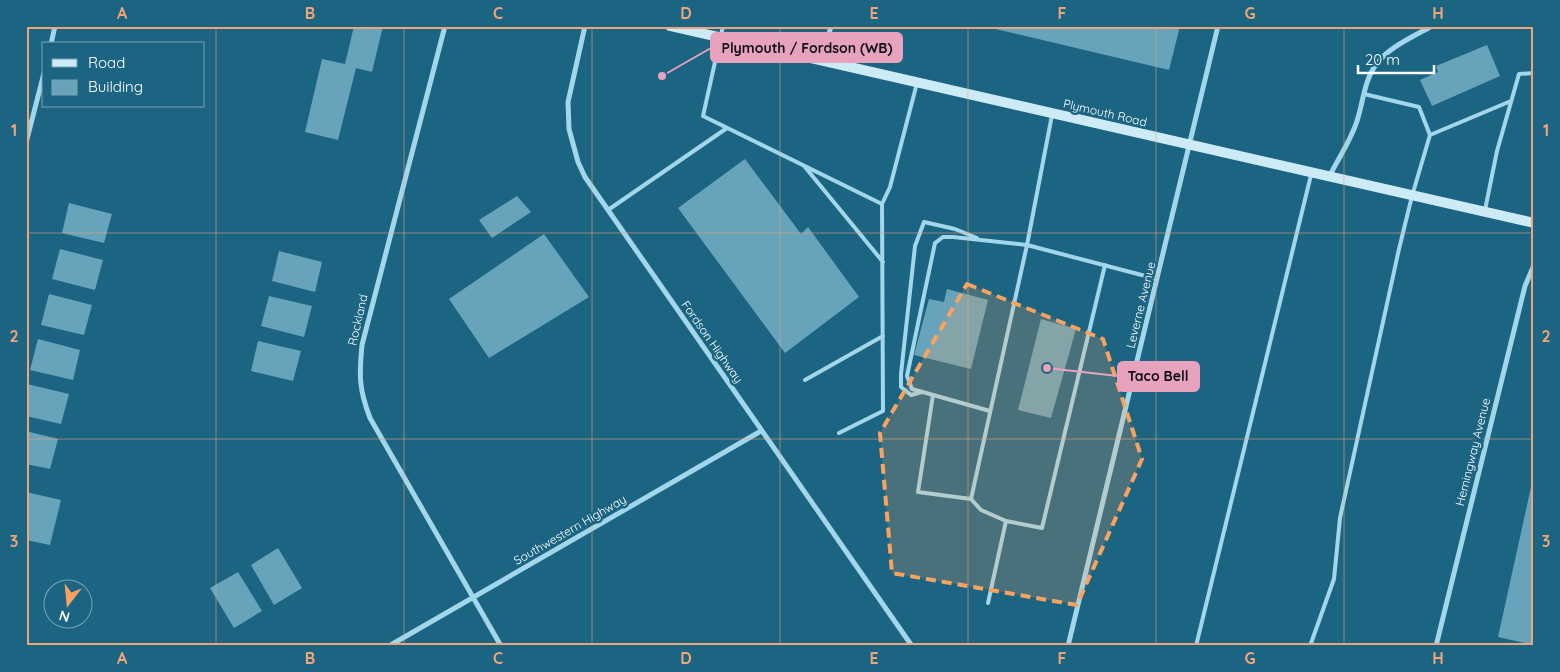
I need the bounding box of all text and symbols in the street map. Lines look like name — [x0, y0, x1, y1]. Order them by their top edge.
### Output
text: A — [117, 3, 128, 23]
text: B — [305, 3, 315, 23]
text: C — [493, 3, 503, 23]
text: D — [680, 3, 692, 23]
text: E — [869, 3, 879, 23]
text: F — [1058, 3, 1067, 23]
text: G — [1244, 3, 1256, 23]
text: H — [1432, 3, 1444, 23]
callout: Plymouth / Fordson (WB) — [711, 33, 902, 62]
text: Plymouth / Fordson (WB) — [722, 39, 892, 57]
legend — [42, 42, 205, 108]
scale bar — [1358, 42, 1434, 74]
text: 20 m — [1365, 50, 1400, 69]
text: Road — [88, 53, 125, 72]
text: Building — [88, 77, 143, 96]
street label: Plymouth Road — [1062, 96, 1148, 129]
text: 1 — [11, 120, 17, 140]
text: 1 — [1543, 120, 1549, 140]
street label: Leverne Avenue — [1122, 260, 1159, 350]
street label: Rockland — [344, 293, 371, 347]
street label: Fordson Highway — [678, 298, 746, 386]
text: 2 — [9, 326, 19, 346]
text: 2 — [1541, 326, 1551, 346]
callout: Taco Bell — [1118, 362, 1199, 391]
text: Taco Bell — [1127, 367, 1189, 385]
street label: Hemingway Avenue — [1452, 396, 1493, 507]
street label: Southwestern Highway — [511, 491, 629, 568]
text: 3 — [10, 531, 18, 551]
text: 3 — [1542, 531, 1550, 551]
north arrow — [42, 580, 92, 630]
text: N — [57, 606, 72, 627]
text: A — [117, 648, 128, 668]
text: B — [305, 648, 315, 668]
text: C — [493, 648, 503, 668]
text: D — [680, 648, 692, 668]
text: E — [869, 648, 879, 668]
text: F — [1058, 648, 1067, 668]
text: G — [1244, 648, 1256, 668]
text: H — [1432, 648, 1444, 668]

